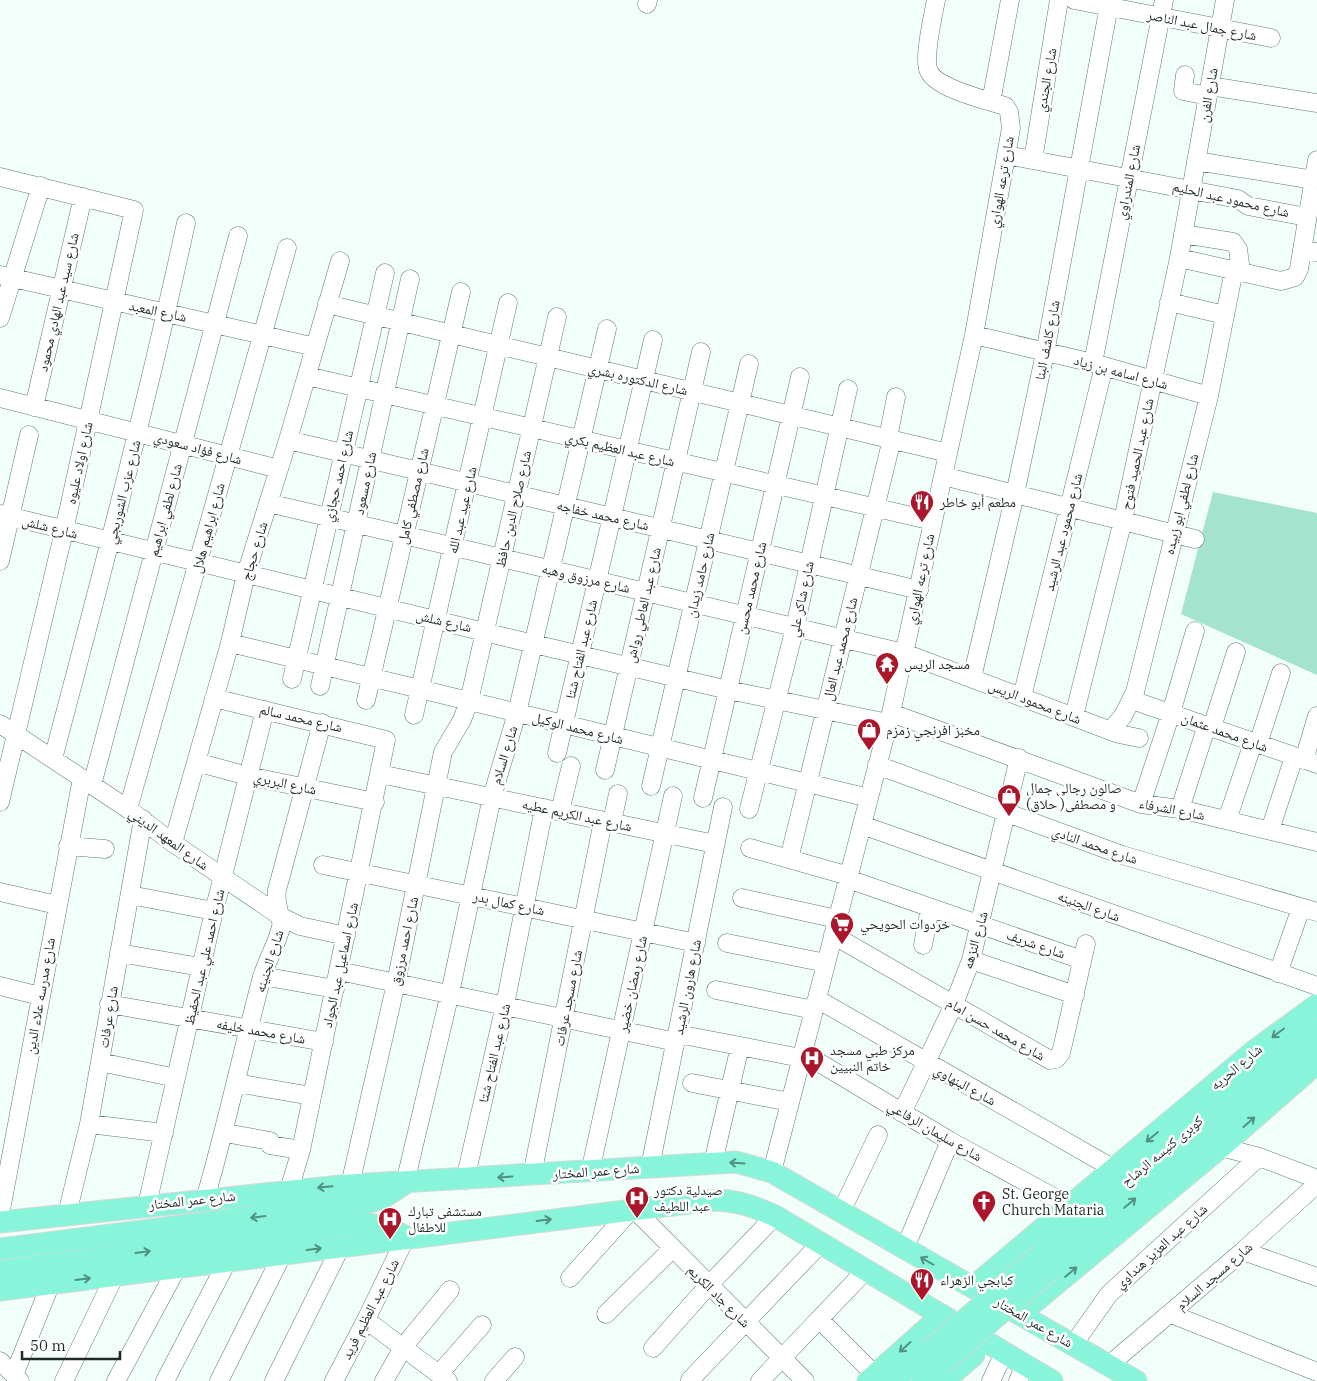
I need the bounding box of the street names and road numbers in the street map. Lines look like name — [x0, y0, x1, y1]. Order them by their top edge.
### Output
street label: شارع جمال عبد الناصر — [1144, 5, 1258, 45]
street label: شارع الجندي — [1032, 46, 1063, 114]
street label: شارع الفرن — [1194, 66, 1223, 124]
street label: شارع ترعه الهواري — [984, 135, 1020, 230]
street label: شارع المندراوي — [1112, 143, 1147, 222]
street label: شارع محمود عبد الحليم — [1171, 177, 1291, 222]
street label: شارع سيد عبد الهادي محمود — [33, 231, 85, 374]
street label: شارع المعبد — [127, 296, 188, 327]
street label: شارع كاشف البنا — [1030, 298, 1065, 382]
street label: شارع اسامه بن زياد — [1072, 351, 1170, 394]
street label: شارع الدكتوره بشري — [586, 359, 690, 402]
street label: شارع عبد الحميد فتوح — [1116, 397, 1159, 512]
street label: شارع اولاد عليوه — [61, 420, 97, 506]
street label: شارع فؤاد سعودي — [151, 428, 244, 471]
street label: شارع احمد حجازي — [319, 428, 360, 524]
street label: شارع عبد العظيم بكري — [563, 428, 677, 473]
street label: شارع عزب الشوربجي — [101, 438, 147, 547]
street label: شارع مصطفي كامل — [393, 446, 435, 546]
street label: شارع صلاح الدين حافظ — [491, 449, 536, 570]
street label: شارع مسعود — [350, 450, 381, 516]
street label: شارع لطفي ابو زبيده — [1160, 452, 1205, 557]
street label: شارع لطفي ابراهيم — [144, 461, 189, 559]
street label: شارع عيد عبد الله — [443, 465, 482, 556]
street label: شارع محمود عبد الرشيد — [1040, 471, 1087, 593]
street label: شارع ابراهيم هلال — [187, 481, 230, 575]
street label: شارع محمد خفاجه — [555, 496, 651, 535]
street label: شارع شلش — [20, 511, 80, 544]
street label: شارع حجاج — [237, 519, 272, 583]
street label: شارع حامد زيدان — [681, 531, 720, 620]
street label: شارع ترعه الهواري — [902, 532, 941, 627]
street label: شارع محمد محسن — [732, 540, 771, 636]
street label: شارع عبد العاطي رواش — [621, 545, 668, 665]
street label: شارع مرزوق وهبه — [540, 559, 632, 598]
street label: شارع شاكر علي — [784, 559, 820, 639]
street label: شارع محمد عبد العال — [818, 595, 863, 703]
street label: شارع عبد الفتاح شتا — [561, 598, 602, 701]
street label: شارع شلش — [414, 606, 474, 637]
street label: شارع محمود الريس — [986, 676, 1084, 729]
street label: شارع محمد سالم — [258, 700, 344, 737]
street label: شارع محمد الوكيل — [530, 708, 625, 749]
street label: شارع محمد عثمان — [1179, 708, 1271, 757]
street label: شارع السلام — [486, 723, 522, 787]
street label: شارع البربري — [251, 768, 318, 801]
street label: شارع الشرفاء — [1137, 794, 1206, 825]
street label: شارع عبد الكريم عطيه — [520, 795, 634, 836]
street label: شارع المعهد الديني — [124, 804, 212, 876]
street label: شارع محمد النادي — [1049, 822, 1140, 871]
street label: شارع كمال بدر — [471, 886, 546, 920]
street label: شارع الجنينه — [1055, 886, 1123, 927]
street label: شارع احمد علي عبد الحفيظ — [180, 887, 231, 1027]
street label: شارع احمد مرزوق — [386, 895, 423, 988]
street label: شارع اسماعيل عبد الجواد — [318, 901, 363, 1030]
street label: شارع النزهه — [958, 909, 993, 971]
street label: شارع شريف — [1004, 926, 1068, 963]
street label: شارع الجنينه — [250, 927, 289, 995]
street label: شارع رمضان خضير — [613, 934, 652, 1035]
street label: شارع مدرسه علاء الدين — [21, 936, 60, 1056]
street label: شارع هارون الرشيد — [669, 938, 706, 1036]
street label: شارع مسجد عرفات — [550, 948, 587, 1048]
street label: شارع عرفات — [94, 985, 123, 1050]
street label: شارع محمد حسن امام — [943, 993, 1049, 1065]
street label: شارع عبد الفتاح شتا — [474, 1002, 515, 1105]
street label: شارع محمد خليفه — [215, 1014, 307, 1049]
street label: شارع الحريه — [1206, 1040, 1266, 1095]
street label: شارع البنهاوي — [929, 1061, 999, 1112]
street label: شارع سليمان الرفاعي — [883, 1097, 986, 1168]
street label: كوبرى كنيسه الرشاح — [1117, 1111, 1207, 1191]
street label: شارع عمر المختار — [551, 1159, 640, 1184]
street label: شارع عمر المختار — [147, 1187, 236, 1215]
street label: شارع عبد العزيز هنداوي — [1111, 1200, 1213, 1294]
street label: شارع مسجد السلام — [1172, 1238, 1257, 1315]
street label: شارع عبد العظيم فريد — [337, 1256, 404, 1363]
street label: شارع جاد الكريم — [683, 1261, 754, 1332]
street label: شارع عمر المختار — [990, 1292, 1076, 1352]

